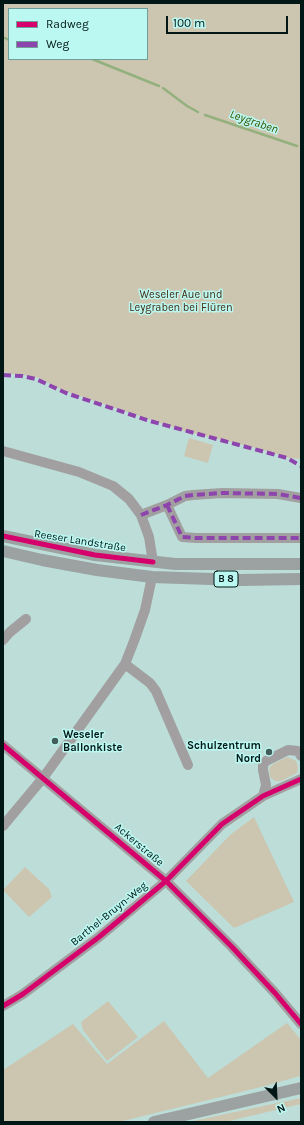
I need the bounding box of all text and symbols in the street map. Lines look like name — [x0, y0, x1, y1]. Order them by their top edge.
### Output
legend — [8, 8, 148, 60]
scale bar — [168, 8, 290, 34]
text: 100 m — [173, 16, 205, 30]
text: Radweg — [46, 17, 89, 31]
text: Weg — [46, 37, 69, 51]
water label: Leygraben — [228, 107, 280, 137]
park label: Weseler Aue und Leygraben bei Flüren — [129, 288, 233, 314]
street label: Reeser Landstraße — [33, 527, 127, 555]
road number: B 8 — [214, 571, 238, 587]
place label: Weseler Ballonkiste — [63, 728, 122, 754]
marker: Weseler Ballonkiste — [50, 736, 60, 746]
place label: Schulzentrum Nord — [187, 739, 261, 765]
marker: Schulzentrum Nord — [264, 747, 274, 757]
street label: Ackerstraße — [112, 821, 166, 869]
street label: Barthel-Bruyn-Weg — [68, 879, 150, 949]
north arrow — [256, 1077, 296, 1117]
text: N — [275, 1101, 287, 1116]

